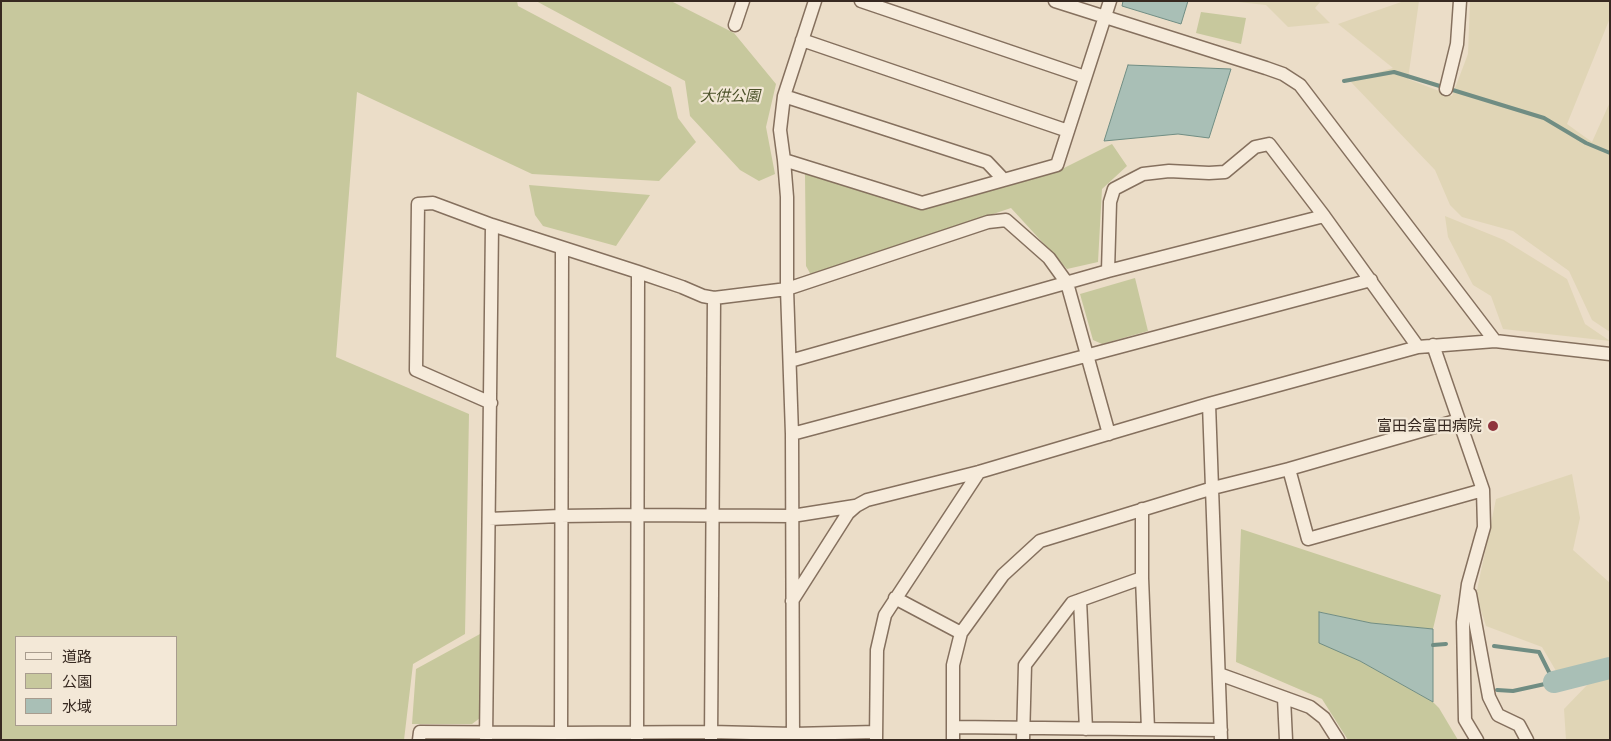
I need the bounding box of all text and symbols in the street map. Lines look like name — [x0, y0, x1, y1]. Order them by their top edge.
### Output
park label: 大供公園 — [700, 87, 760, 105]
place label: 富田会富田病院 — [1377, 417, 1482, 435]
marker: 富田会富田病院 — [1486, 419, 1500, 433]
legend — [15, 636, 178, 726]
text: 道路 — [62, 649, 92, 665]
text: 公園 — [62, 674, 92, 690]
text: 水域 — [62, 699, 92, 715]

